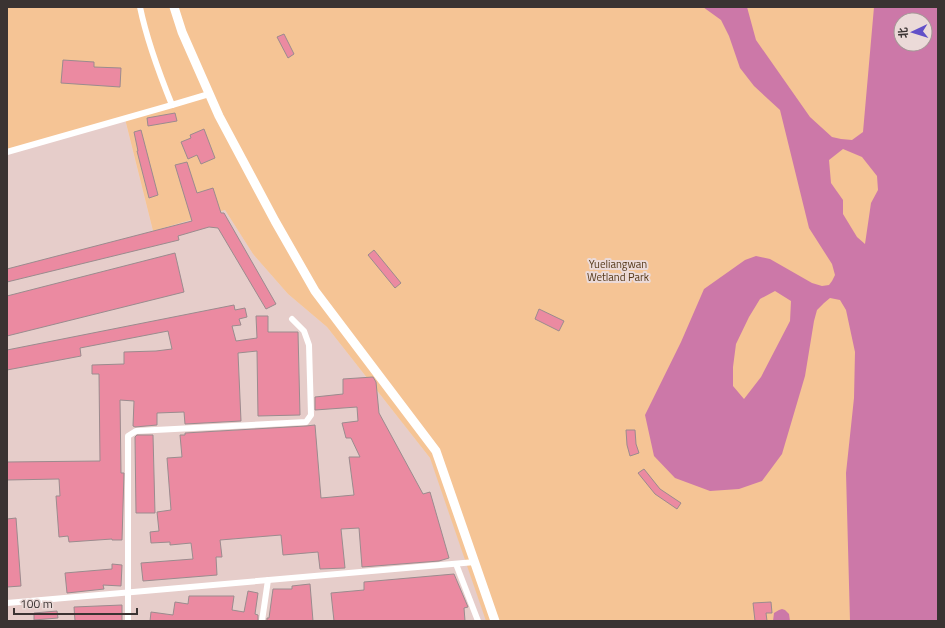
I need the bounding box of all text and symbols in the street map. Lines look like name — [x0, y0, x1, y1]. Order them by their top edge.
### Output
north arrow — [893, 12, 933, 52]
text: 北 — [895, 27, 911, 39]
park label: Yueliangwan Wetland Park — [587, 256, 650, 285]
scale bar — [14, 590, 137, 616]
text: 100 m — [20, 594, 53, 613]

